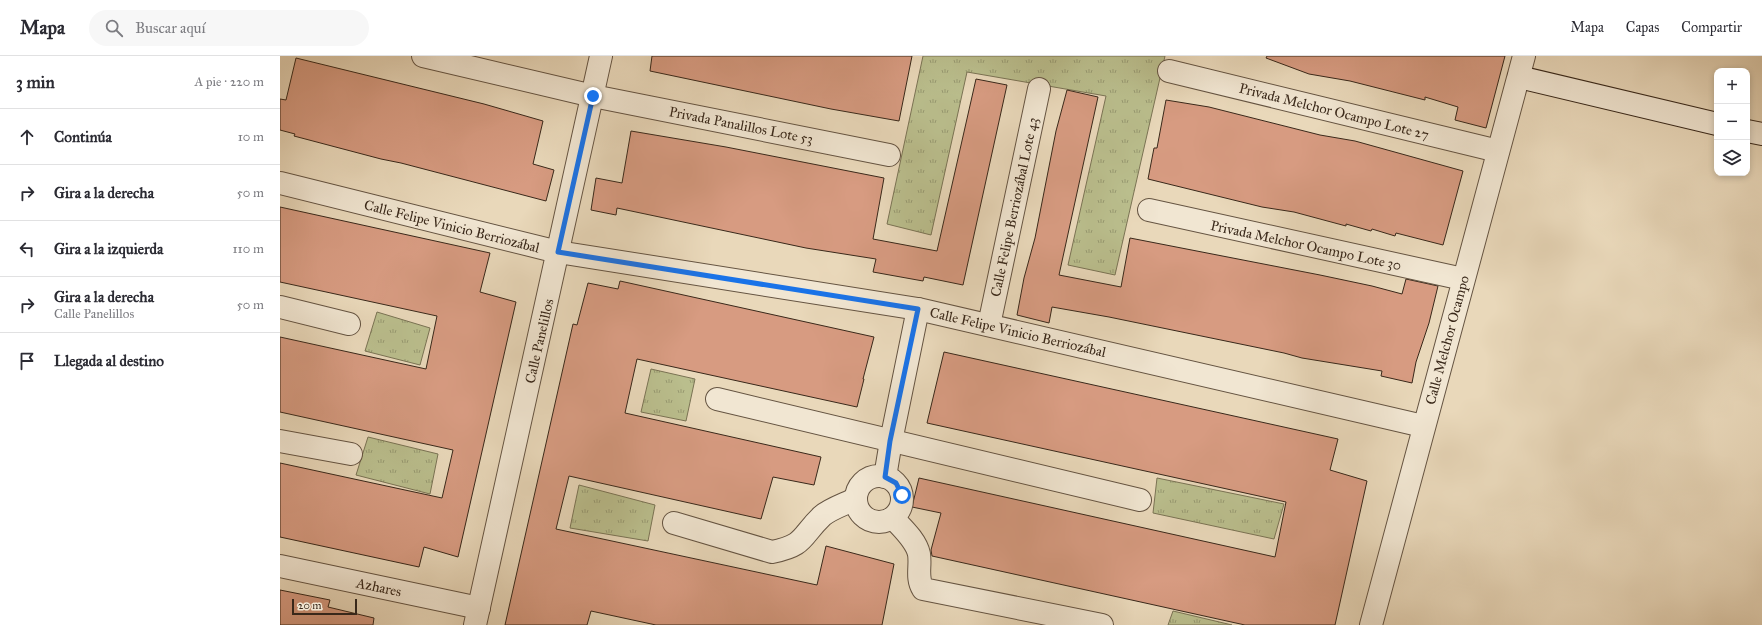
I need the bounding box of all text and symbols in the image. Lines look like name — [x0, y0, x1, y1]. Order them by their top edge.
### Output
search box — [89, 10, 369, 46]
text: Mapa — [20, 16, 65, 39]
icon: search — [103, 17, 125, 39]
text: Buscar aquí — [135, 19, 206, 37]
text: Mapa — [1571, 19, 1604, 36]
text: Capas — [1626, 19, 1659, 36]
text: Compartir — [1681, 19, 1742, 36]
map controls — [1714, 68, 1750, 176]
button: + — [1714, 68, 1750, 104]
text: 3 min — [16, 72, 55, 93]
text: A pie · 220 m — [195, 74, 264, 90]
street label: Privada Melchor Ocampo Lote 27 — [1237, 80, 1431, 143]
route end — [584, 87, 602, 105]
street label: Privada Panalillos Lote 53 — [667, 103, 814, 148]
button: − — [1714, 104, 1750, 140]
street label: Calle Felipe Berriozábal Lote 43 — [987, 116, 1042, 298]
icon: ahead — [16, 126, 38, 148]
text: Continúa — [54, 128, 112, 146]
text: 10 m — [238, 129, 264, 145]
button: layers — [1714, 140, 1750, 176]
icon: right — [16, 182, 38, 204]
text: Gira a la derecha — [54, 184, 154, 202]
text: 50 m — [237, 185, 264, 201]
street label: Calle Felipe Vinicio Berriozábal — [362, 196, 542, 257]
street label: Privada Melchor Ocampo Lote 30 — [1209, 217, 1403, 274]
icon: left — [16, 238, 38, 260]
text: Gira a la izquierda — [54, 240, 163, 258]
text: 110 m — [232, 241, 264, 257]
street label: Calle Melchor Ocampo — [1422, 274, 1473, 407]
text: Gira a la derecha — [54, 288, 154, 306]
icon: right — [16, 294, 38, 316]
text: 50 m — [237, 297, 264, 313]
street label: Calle Panelillos — [521, 297, 557, 385]
street label: Calle Felipe Vinicio Berriozábal — [928, 304, 1108, 361]
text: Calle Panelillos — [54, 306, 134, 322]
icon: arrive — [16, 350, 38, 372]
text: Llegada al destino — [54, 352, 164, 370]
route start — [893, 486, 911, 504]
street label: Azhares — [354, 574, 403, 601]
scale bar — [292, 597, 357, 616]
text: 20 m — [298, 599, 321, 612]

